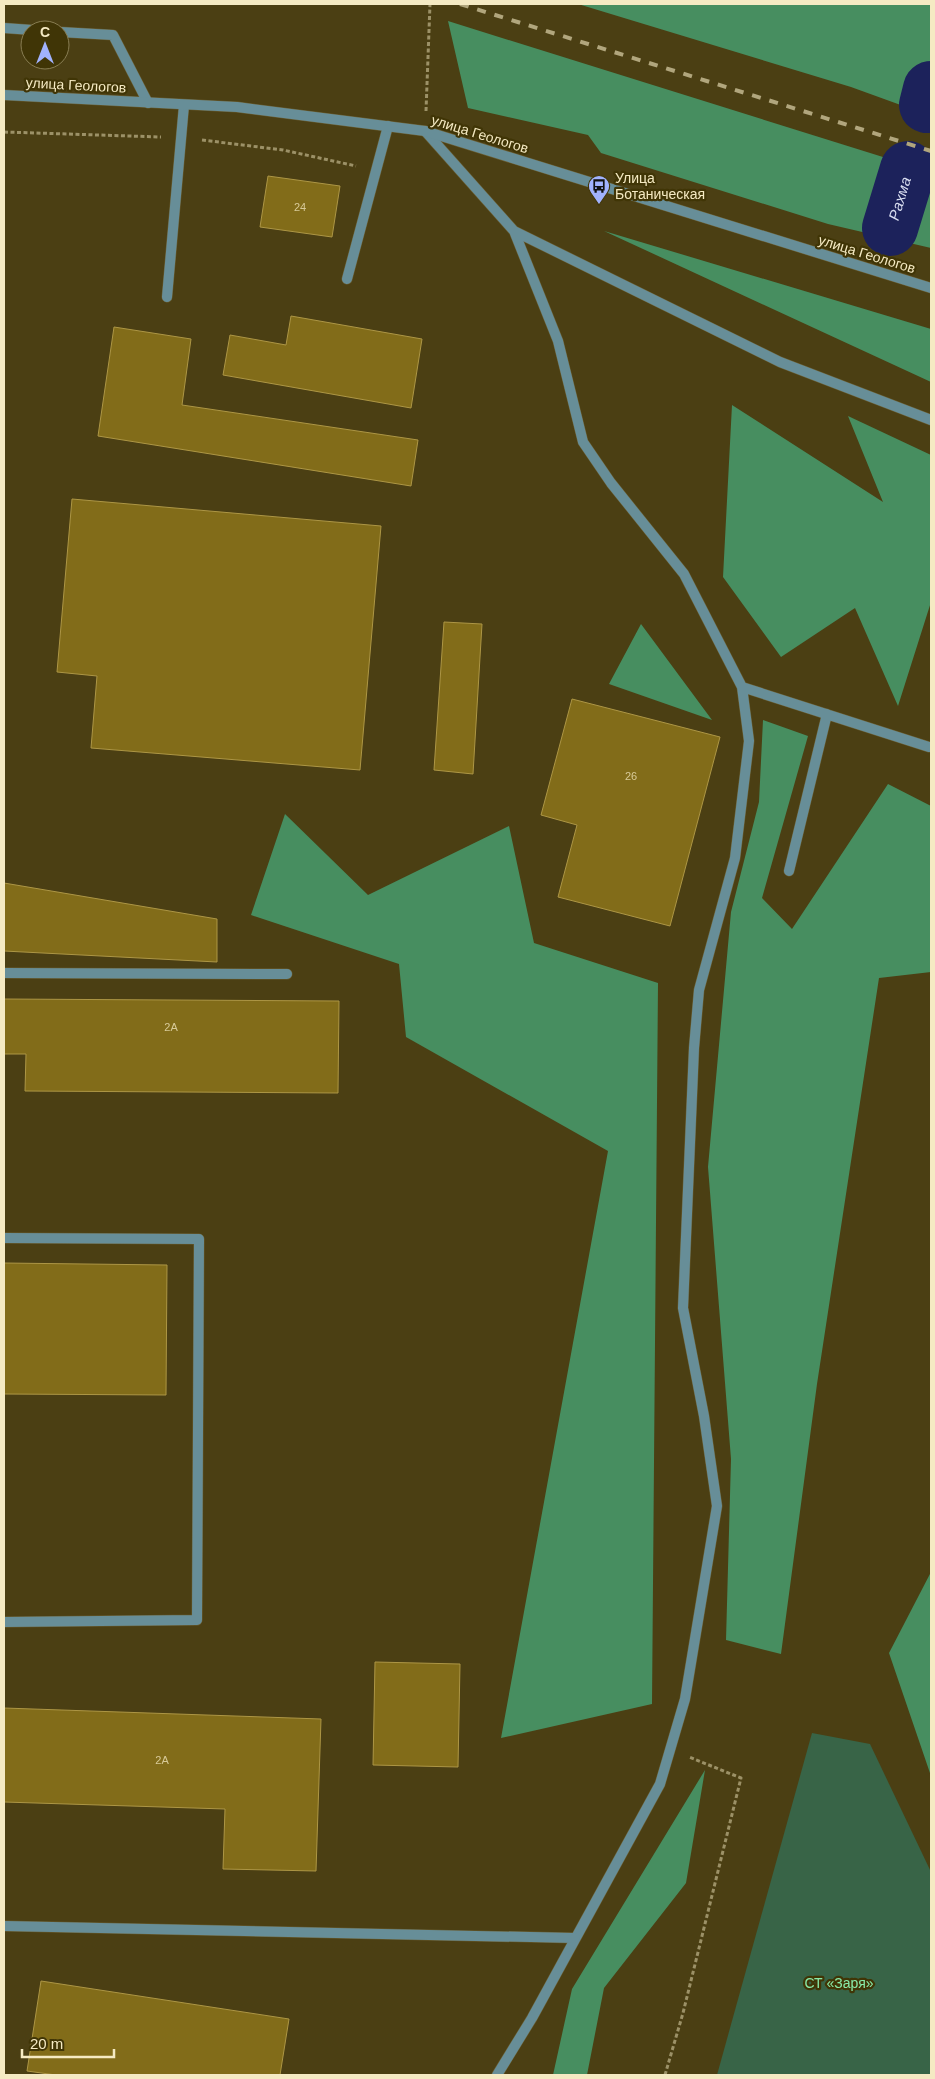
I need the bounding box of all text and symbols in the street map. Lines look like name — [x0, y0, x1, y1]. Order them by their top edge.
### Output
north arrow — [20, 20, 70, 70]
text: С — [40, 24, 50, 40]
street label: улица Геологов — [25, 74, 127, 96]
street label: улица Геологов — [430, 112, 530, 156]
place label: Улица Ботаническая — [615, 170, 705, 202]
bus stop icon: Улица Ботаническая — [587, 174, 611, 205]
water label: Рахма — [884, 175, 914, 222]
house number: 24 — [294, 201, 306, 213]
street label: улица Геологов — [817, 232, 917, 276]
house number: 26 — [625, 770, 637, 782]
house number: 2А — [164, 1021, 178, 1033]
house number: 2А — [155, 1754, 169, 1766]
park label: СТ «Заря» — [804, 1975, 874, 1991]
scale bar — [22, 2026, 115, 2058]
text: 20 m — [30, 2035, 63, 2052]

